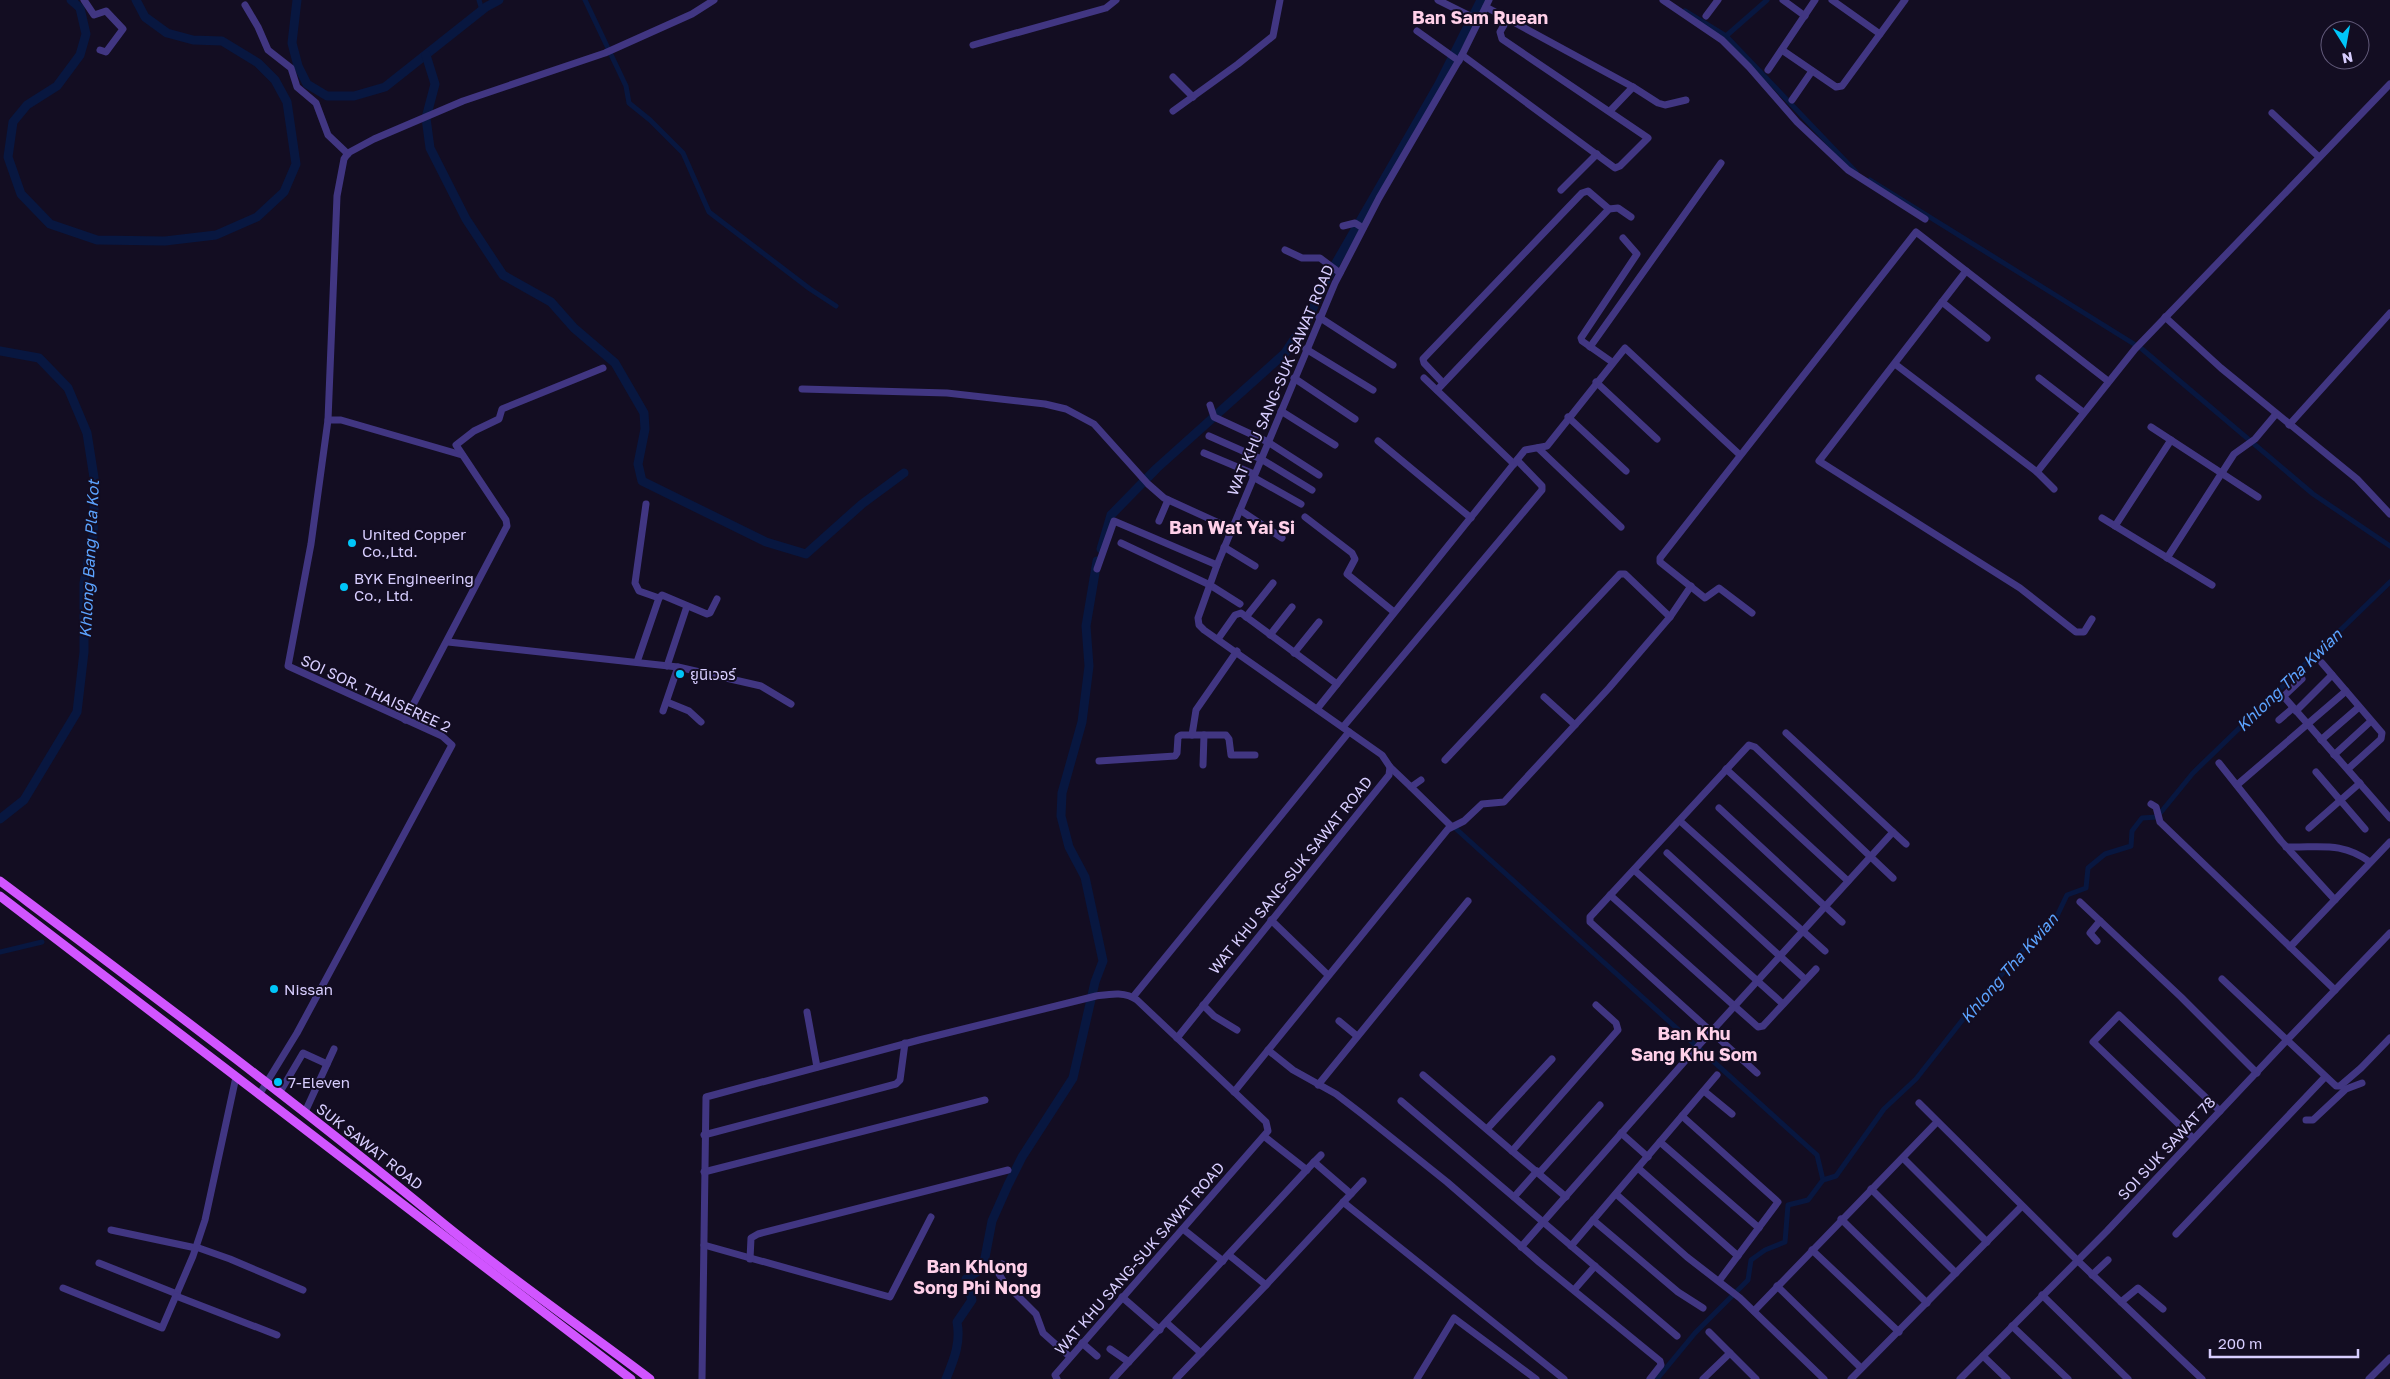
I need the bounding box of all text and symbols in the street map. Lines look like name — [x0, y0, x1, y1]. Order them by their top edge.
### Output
district label: Ban Sam Ruean — [1412, 6, 1548, 28]
north arrow — [2320, 20, 2370, 70]
text: N — [2341, 49, 2354, 68]
street label: WAT KHU SANG-SUK SAWAT ROAD — [1223, 262, 1337, 498]
water label: Khlong Bang Pla Kot — [75, 478, 103, 638]
district label: Ban Wat Yai Si — [1169, 516, 1295, 538]
place label: United Copper Co.,Ltd. — [362, 525, 466, 560]
marker: United Copper Co.,Ltd. — [346, 537, 358, 549]
place label: BYK Engineering Co., Ltd. — [354, 569, 474, 604]
marker: BYK Engineering Co., Ltd. — [338, 581, 350, 593]
water label: Khlong Tha Kwian — [2232, 624, 2347, 735]
street label: SOI SOR. THAISEREE 2 — [298, 650, 454, 736]
place label: ยูนิเวอร์ — [690, 665, 736, 684]
marker: ยูนิเวอร์ — [674, 668, 686, 680]
street label: WAT KHU SANG-SUK SAWAT ROAD — [1205, 772, 1375, 978]
water label: Khlong Tha Kwian — [1956, 908, 2063, 1027]
place label: Nissan — [284, 980, 333, 998]
marker: Nissan — [268, 983, 280, 995]
district label: Ban Khu Sang Khu Som — [1631, 1022, 1757, 1065]
place label: 7-Eleven — [288, 1073, 350, 1091]
marker: 7-Eleven — [272, 1076, 284, 1088]
street label: SOI SUK SAWAT 78 — [2113, 1093, 2219, 1203]
street label: SUK SAWAT ROAD — [313, 1099, 427, 1193]
street label: WAT KHU SANG-SUK SAWAT ROAD — [1050, 1158, 1228, 1358]
district label: Ban Khlong Song Phi Nong — [913, 1255, 1041, 1298]
scale bar — [2210, 1326, 2358, 1358]
text: 200 m — [2218, 1334, 2262, 1352]

